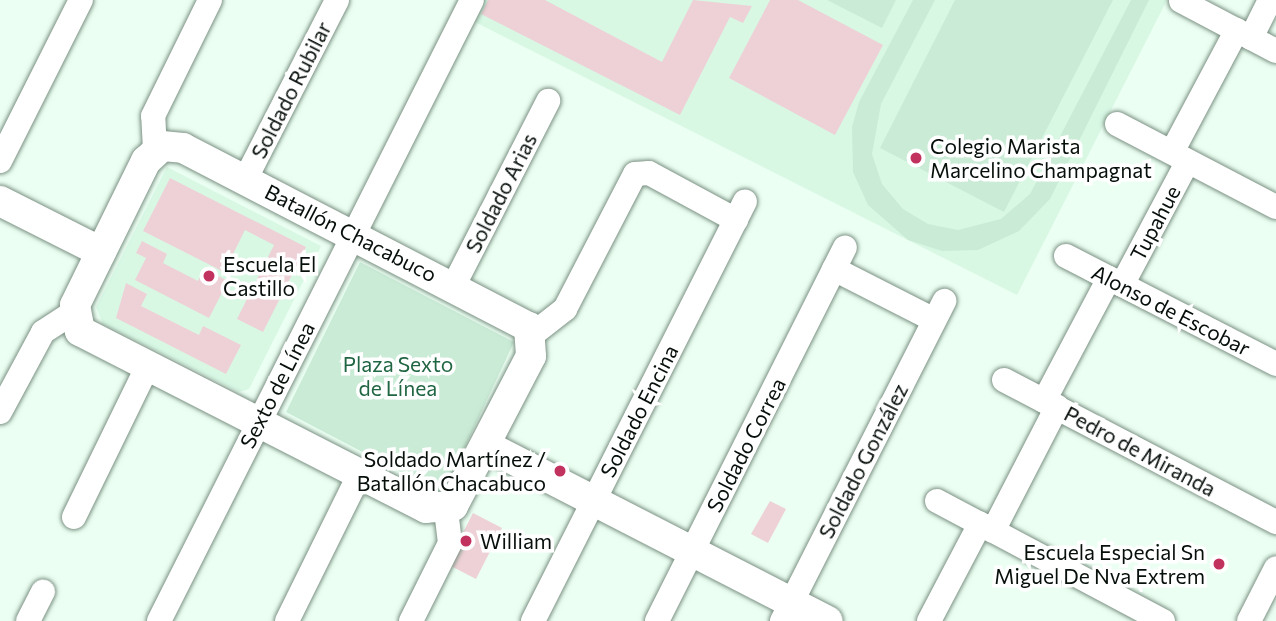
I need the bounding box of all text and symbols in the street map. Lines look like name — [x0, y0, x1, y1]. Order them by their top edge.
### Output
street label: Soldado Rubilar — [246, 17, 336, 163]
street label: Soldado Arias — [460, 129, 542, 257]
place label: Colegio Marista Marcelino Champagnat — [930, 133, 1152, 183]
marker: Colegio Marista Marcelino Champagnat — [908, 150, 924, 166]
street label: Batallón Chacabuco — [261, 179, 441, 287]
street label: Tupahue — [1125, 181, 1185, 265]
place label: Escuela El Castillo — [223, 251, 316, 301]
street label: Alonso de Escobar — [1088, 259, 1254, 361]
marker: Escuela El Castillo — [201, 268, 217, 284]
street label: Sexto de Línea — [234, 318, 320, 452]
street label: Soldado Encina — [595, 341, 683, 481]
park label: Plaza Sexto de Línea — [343, 351, 453, 401]
street label: Soldado Correa — [701, 374, 791, 516]
street label: Soldado González — [813, 379, 913, 543]
street label: Pedro de Miranda — [1060, 401, 1220, 501]
place label: Soldado Martínez / Batallón Chacabuco — [357, 446, 546, 496]
marker: Soldado Martínez / Batallón Chacabuco — [552, 463, 568, 479]
place label: William — [480, 528, 552, 554]
marker: William — [458, 533, 474, 549]
place label: Escuela Especial Sn Miguel De Nva Extrem — [994, 539, 1205, 589]
marker: Escuela Especial Sn Miguel De Nva Extrem — [1211, 556, 1227, 572]

